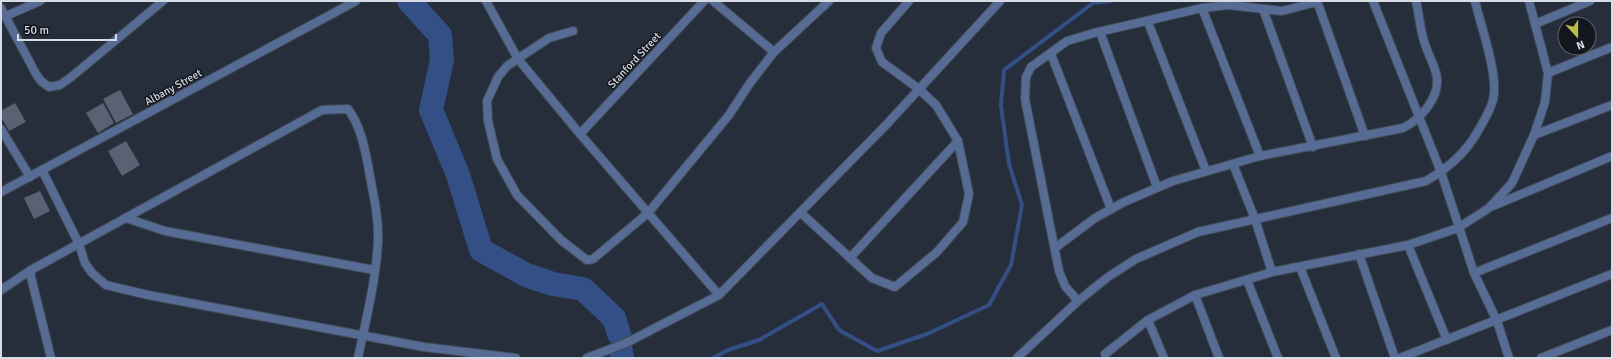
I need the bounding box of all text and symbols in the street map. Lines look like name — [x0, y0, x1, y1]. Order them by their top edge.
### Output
scale bar — [18, 16, 116, 42]
north arrow — [1557, 16, 1597, 56]
text: 50 m — [24, 23, 49, 38]
street label: Stanford Street — [605, 30, 664, 91]
text: N — [1575, 37, 1586, 52]
street label: Albany Street — [142, 66, 204, 108]

